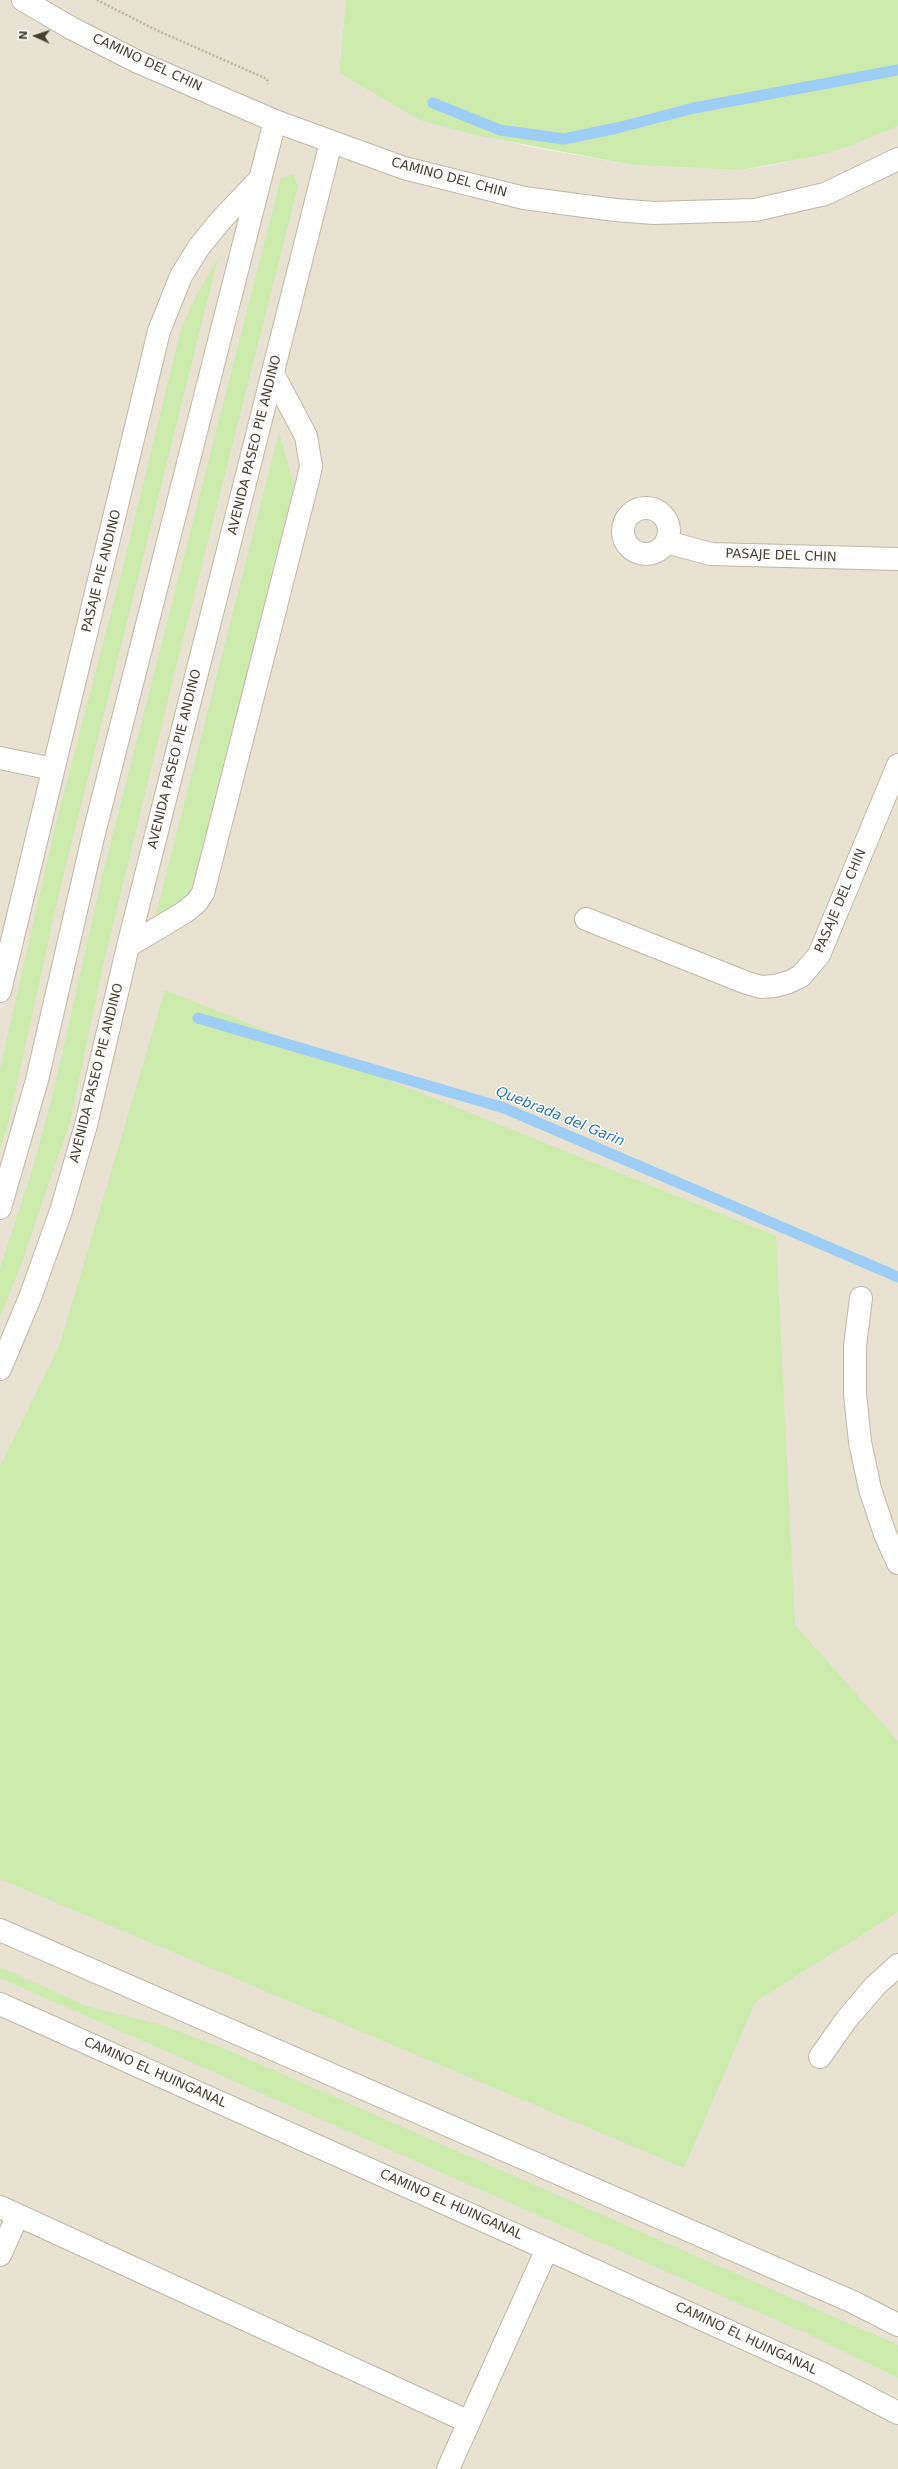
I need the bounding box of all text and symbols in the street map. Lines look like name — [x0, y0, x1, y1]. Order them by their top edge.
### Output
north arrow — [16, 16, 56, 56]
text: N — [17, 30, 30, 40]
street label: CAMINO DEL CHIN — [90, 31, 204, 95]
street label: CAMINO DEL CHIN — [389, 155, 509, 201]
street label: AVENIDA PASEO PIE ANDINO — [225, 354, 285, 536]
street label: PASAJE PIE ANDINO — [79, 508, 125, 634]
street label: PASAJE DEL CHIN — [725, 546, 837, 566]
street label: AVENIDA PASEO PIE ANDINO — [145, 668, 205, 850]
street label: PASAJE DEL CHIN — [812, 847, 870, 955]
street label: AVENIDA PASEO PIE ANDINO — [67, 982, 127, 1164]
water label: Quebrada del Garin — [493, 1083, 627, 1151]
street label: CAMINO EL HUINGANAL — [81, 2034, 229, 2112]
street label: CAMINO EL HUINGANAL — [377, 2166, 525, 2244]
street label: CAMINO EL HUINGANAL — [673, 2299, 819, 2379]

